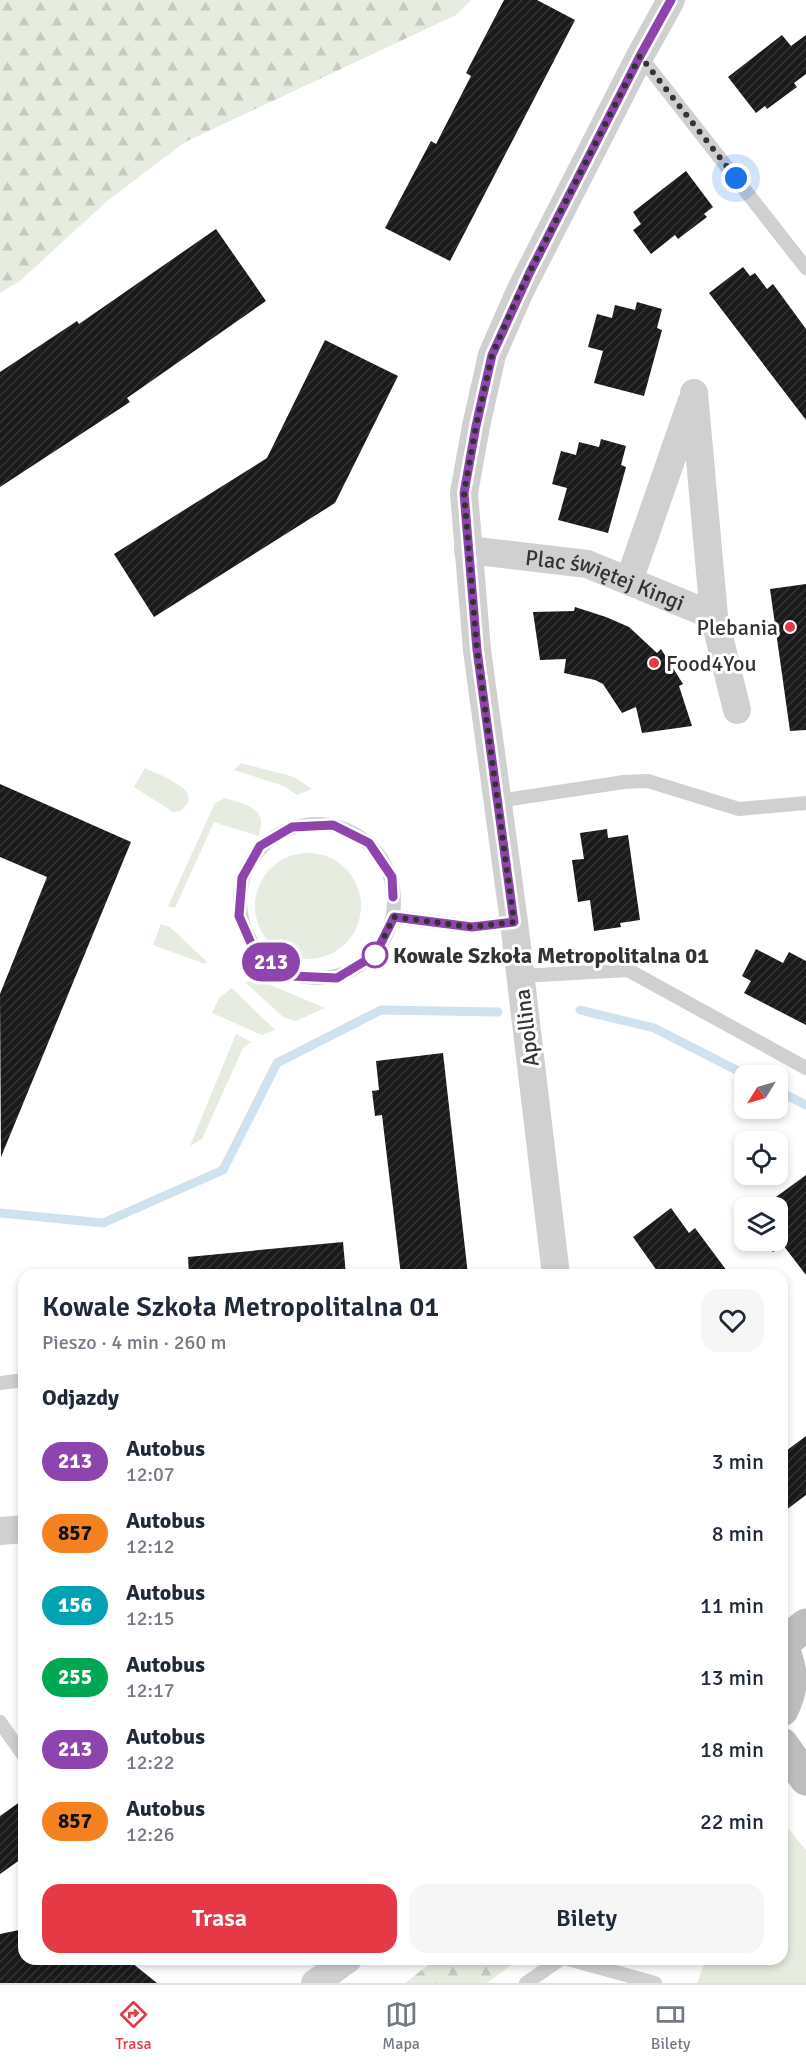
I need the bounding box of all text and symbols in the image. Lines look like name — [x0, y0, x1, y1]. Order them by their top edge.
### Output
your location — [721, 163, 751, 193]
street label: Plac świętej Kingi — [524, 544, 688, 616]
place label: Plebania — [696, 614, 778, 641]
marker: Plebania — [783, 620, 797, 634]
place label: Food4You — [666, 650, 757, 677]
marker: Food4You — [647, 656, 661, 670]
line badge: 213 — [236, 942, 306, 982]
marker: Kowale Szkoła Metropolitalna 01 — [362, 942, 388, 968]
place label: Kowale Szkoła Metropolitalna 01 — [393, 942, 709, 969]
text: 213 — [254, 949, 288, 975]
street label: Apollina — [508, 987, 545, 1068]
north arrow — [734, 1065, 788, 1119]
map controls — [734, 1065, 788, 1251]
button: locate — [734, 1131, 788, 1185]
button: layers — [734, 1197, 788, 1251]
button: heart — [701, 1289, 764, 1352]
text: Kowale Szkoła Metropolitalna 01 — [42, 1290, 439, 1324]
text: Pieszo · 4 min · 260 m — [42, 1330, 227, 1355]
text: Odjazdy — [42, 1384, 119, 1411]
text: Autobus — [126, 1435, 205, 1462]
text: 213 — [58, 1448, 92, 1474]
text: 3 min — [712, 1448, 764, 1475]
text: 12:07 — [126, 1462, 175, 1487]
text: Autobus — [126, 1507, 205, 1534]
text: 857 — [58, 1520, 92, 1546]
text: 8 min — [712, 1520, 764, 1547]
text: 12:12 — [126, 1534, 175, 1559]
text: Autobus — [126, 1579, 205, 1606]
text: 156 — [58, 1592, 92, 1618]
text: 11 min — [700, 1592, 764, 1619]
text: 12:15 — [126, 1606, 175, 1631]
text: Autobus — [126, 1651, 205, 1678]
text: 255 — [58, 1664, 92, 1690]
text: 13 min — [700, 1664, 764, 1691]
text: 12:17 — [126, 1678, 175, 1703]
text: Autobus — [126, 1723, 205, 1750]
text: 213 — [58, 1736, 92, 1762]
text: 18 min — [700, 1736, 764, 1763]
text: 12:22 — [126, 1750, 175, 1775]
text: Autobus — [126, 1795, 205, 1822]
text: 857 — [58, 1808, 92, 1834]
text: 22 min — [700, 1808, 764, 1835]
text: 12:26 — [126, 1822, 175, 1847]
button: Trasa — [42, 1884, 397, 1953]
button: Bilety — [409, 1884, 764, 1953]
tab: Trasa — [115, 1998, 152, 2054]
tab: Mapa — [382, 1998, 420, 2054]
tab: Bilety — [651, 1998, 691, 2054]

